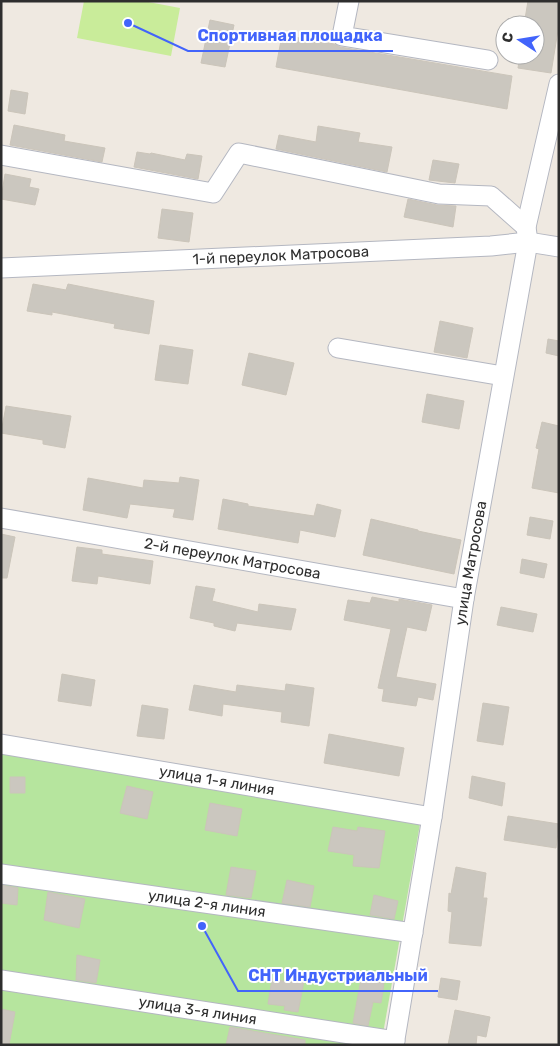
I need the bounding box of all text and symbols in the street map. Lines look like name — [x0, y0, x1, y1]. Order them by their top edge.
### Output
north arrow — [495, 15, 545, 65]
callout: Спортивная площадка — [188, 20, 393, 51]
text: Спортивная площадка — [197, 26, 383, 45]
text: С — [498, 31, 517, 44]
street label: 1-й переулок Матросова — [192, 242, 369, 268]
street label: улица Матросова — [451, 499, 490, 626]
street label: 2-й переулок Матросова — [143, 534, 322, 583]
street label: улица 1-я линия — [158, 762, 276, 799]
street label: улица 2-я линия — [147, 886, 267, 921]
callout: СНТ Индустриальный — [238, 960, 438, 991]
text: СНТ Индустриальный — [248, 966, 428, 985]
street label: улица 3-я линия — [137, 992, 258, 1028]

